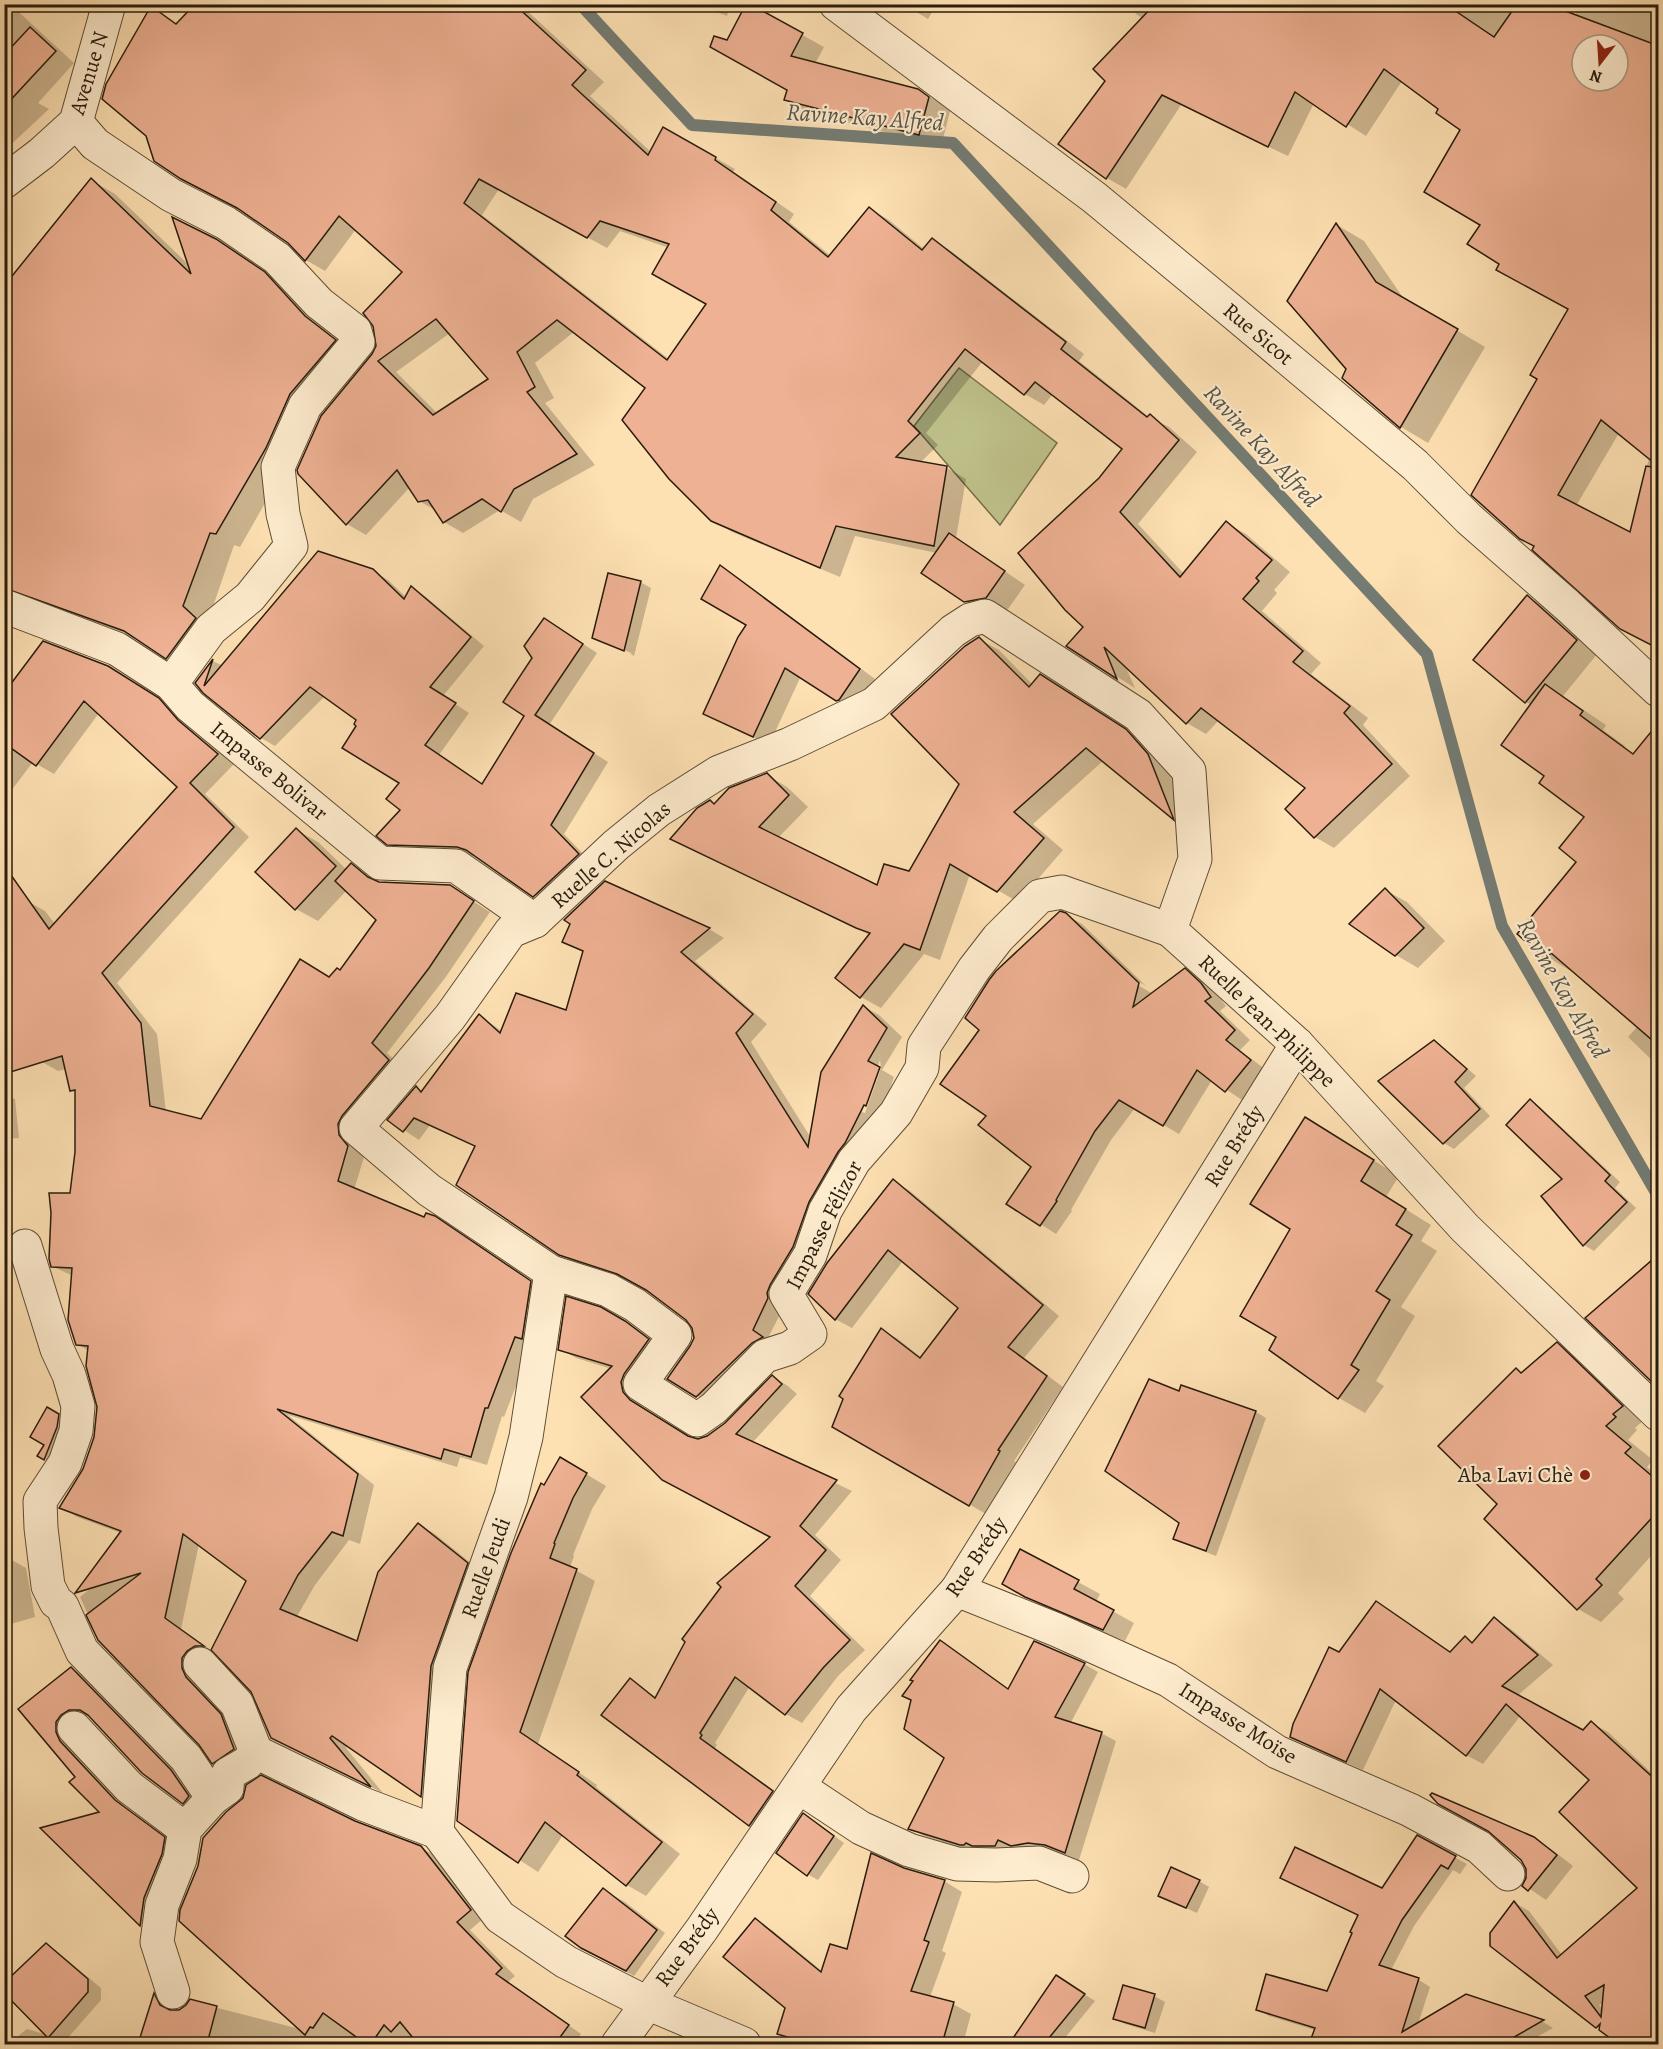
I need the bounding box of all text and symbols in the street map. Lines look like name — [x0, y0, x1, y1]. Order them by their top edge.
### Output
street label: Avenue N — [62, 27, 116, 119]
north arrow — [1570, 33, 1630, 93]
text: N — [1587, 64, 1605, 89]
water label: Ravine Kay Alfred — [785, 96, 945, 138]
street label: Rue Sicot — [1216, 296, 1300, 372]
water label: Ravine Kay Alfred — [1197, 377, 1327, 515]
street label: Impasse Bolivar — [204, 714, 334, 828]
street label: Ruelle C. Nicolas — [545, 794, 677, 916]
water label: Ravine Kay Alfred — [1510, 912, 1616, 1064]
street label: Ruelle Jean-Philippe — [1192, 948, 1342, 1094]
street label: Rue Brédy — [1197, 1099, 1271, 1193]
street label: Impasse Félizor — [779, 1155, 869, 1295]
place label: Aba Lavi Chè — [1457, 1460, 1573, 1490]
marker: Aba Lavi Chè — [1578, 1468, 1592, 1482]
street label: Rue Brédy — [938, 1511, 1014, 1603]
street label: Ruelle Jeudi — [454, 1513, 518, 1623]
street label: Impasse Moïse — [1173, 1675, 1303, 1771]
street label: Rue Brédy — [648, 1901, 726, 1993]

